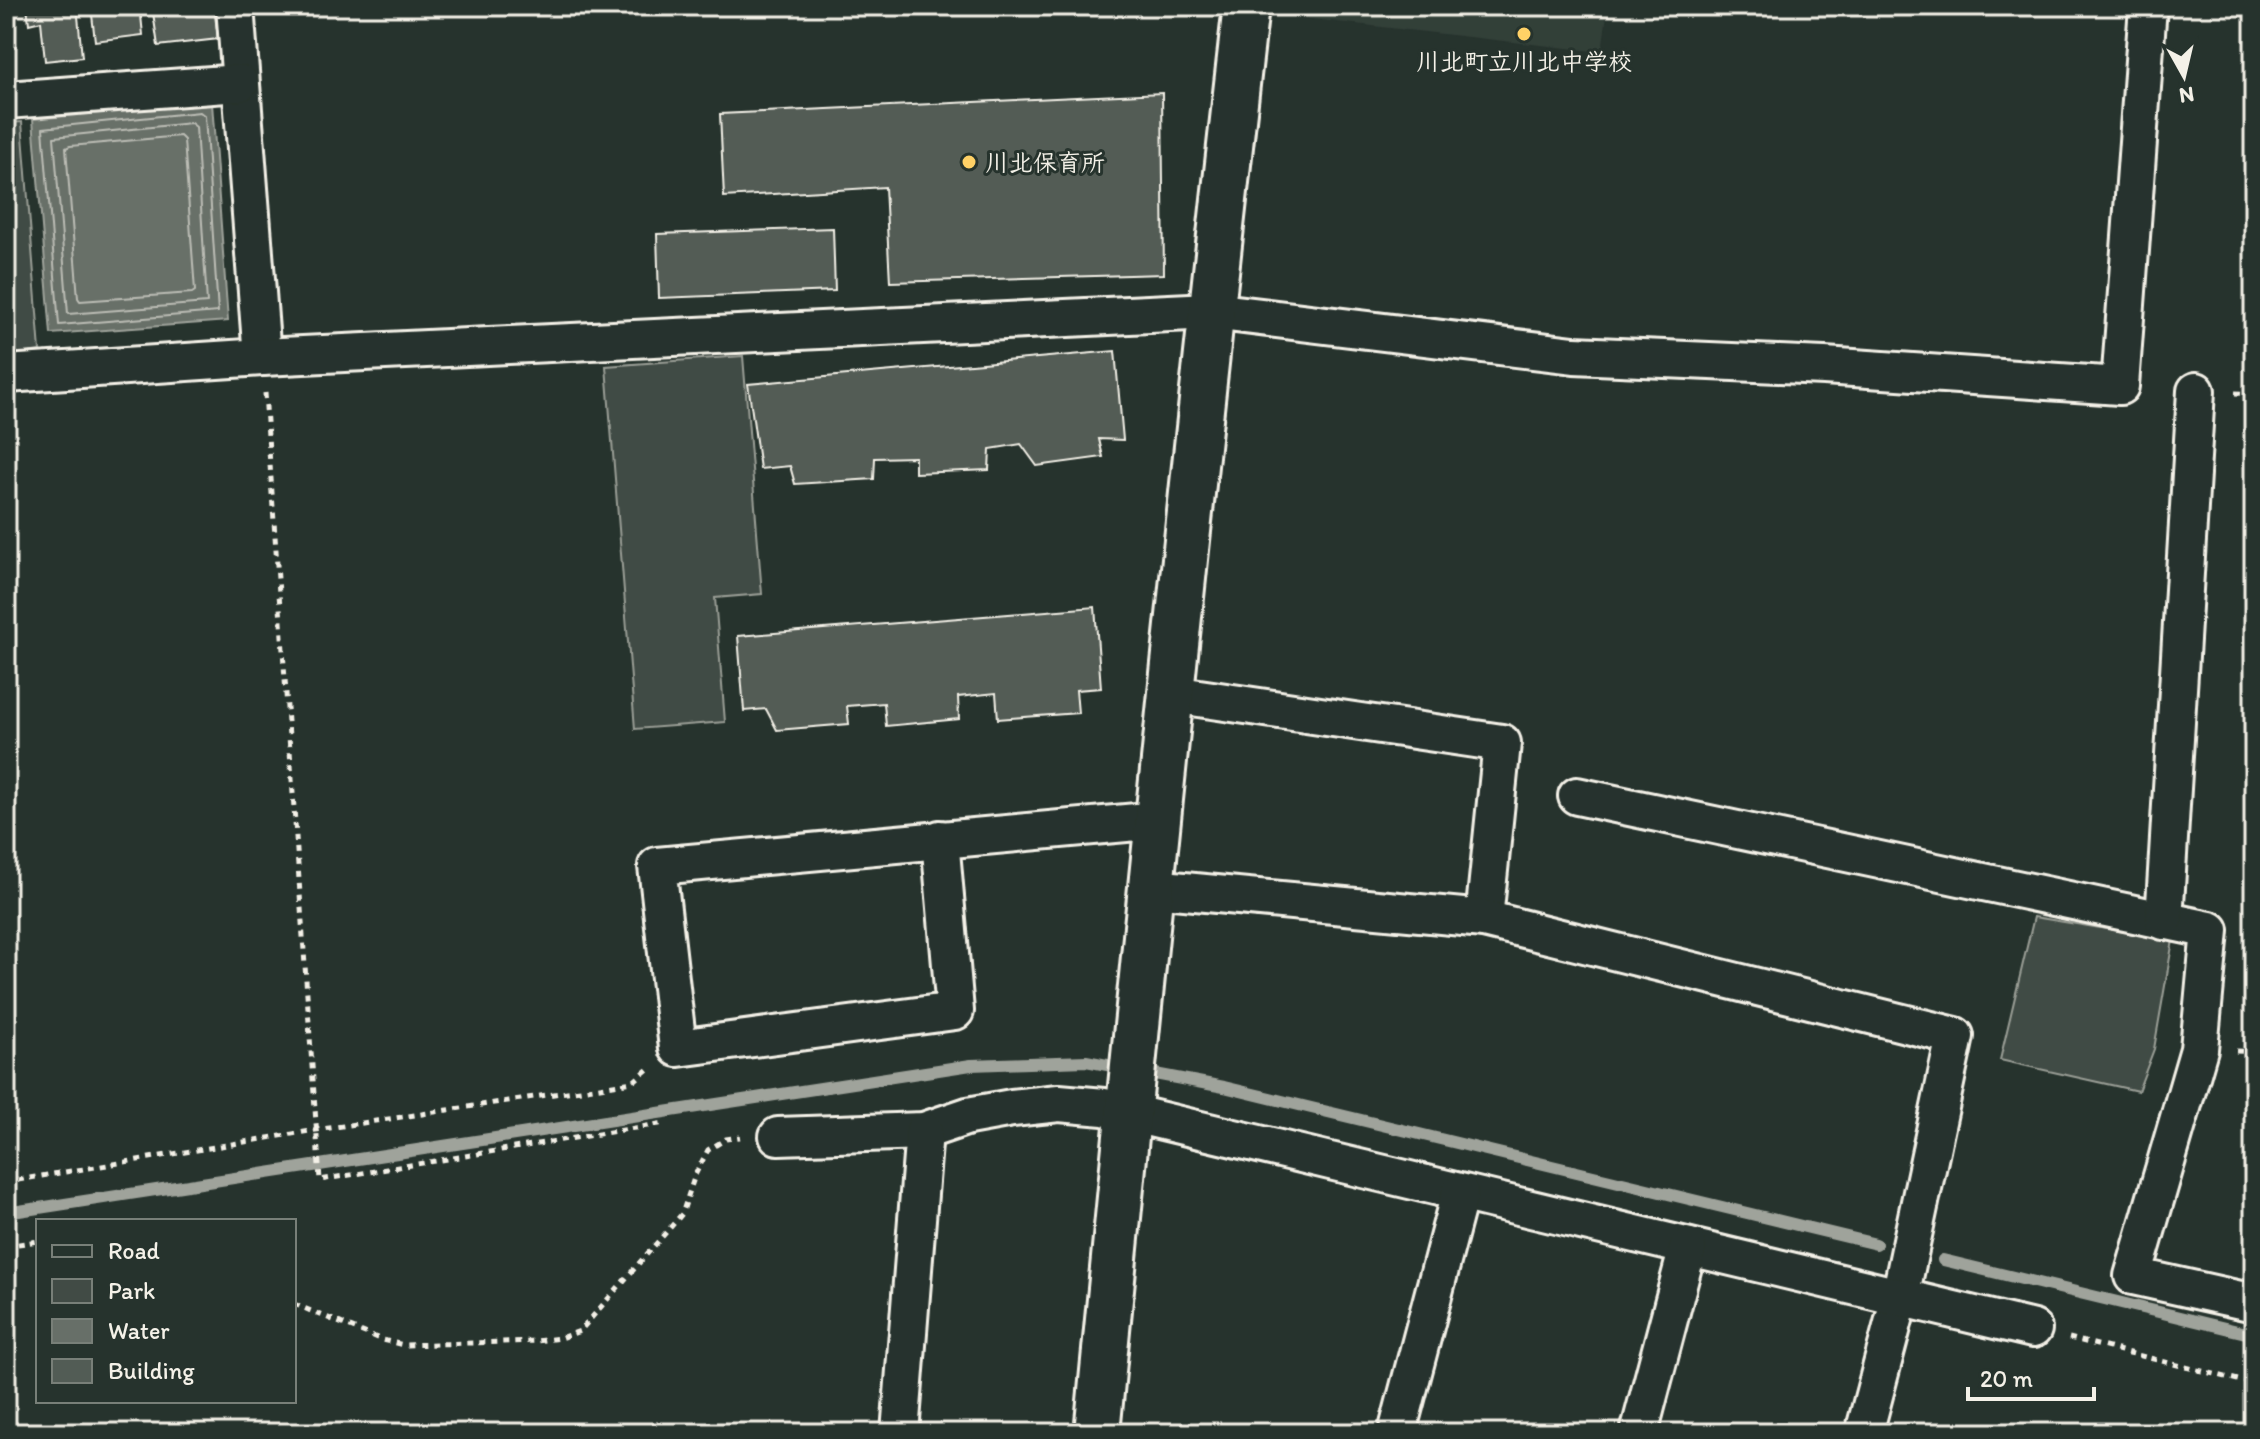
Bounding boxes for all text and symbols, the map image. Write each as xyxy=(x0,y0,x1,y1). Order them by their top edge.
marker: 川北町立川北中学校 xyxy=(1515,25,1533,43)
north arrow xyxy=(2144,36,2224,116)
place label: 川北町立川北中学校 xyxy=(1416,47,1632,76)
text: N xyxy=(2177,81,2196,110)
place label: 川北保育所 xyxy=(985,148,1105,177)
marker: 川北保育所 xyxy=(960,153,978,171)
legend xyxy=(36,1219,296,1403)
text: Road xyxy=(108,1236,160,1265)
text: Park xyxy=(108,1276,155,1305)
text: Water xyxy=(108,1316,170,1345)
scale bar xyxy=(1968,1351,2094,1401)
text: Building xyxy=(108,1356,195,1385)
text: 20 m xyxy=(1980,1364,2033,1393)

